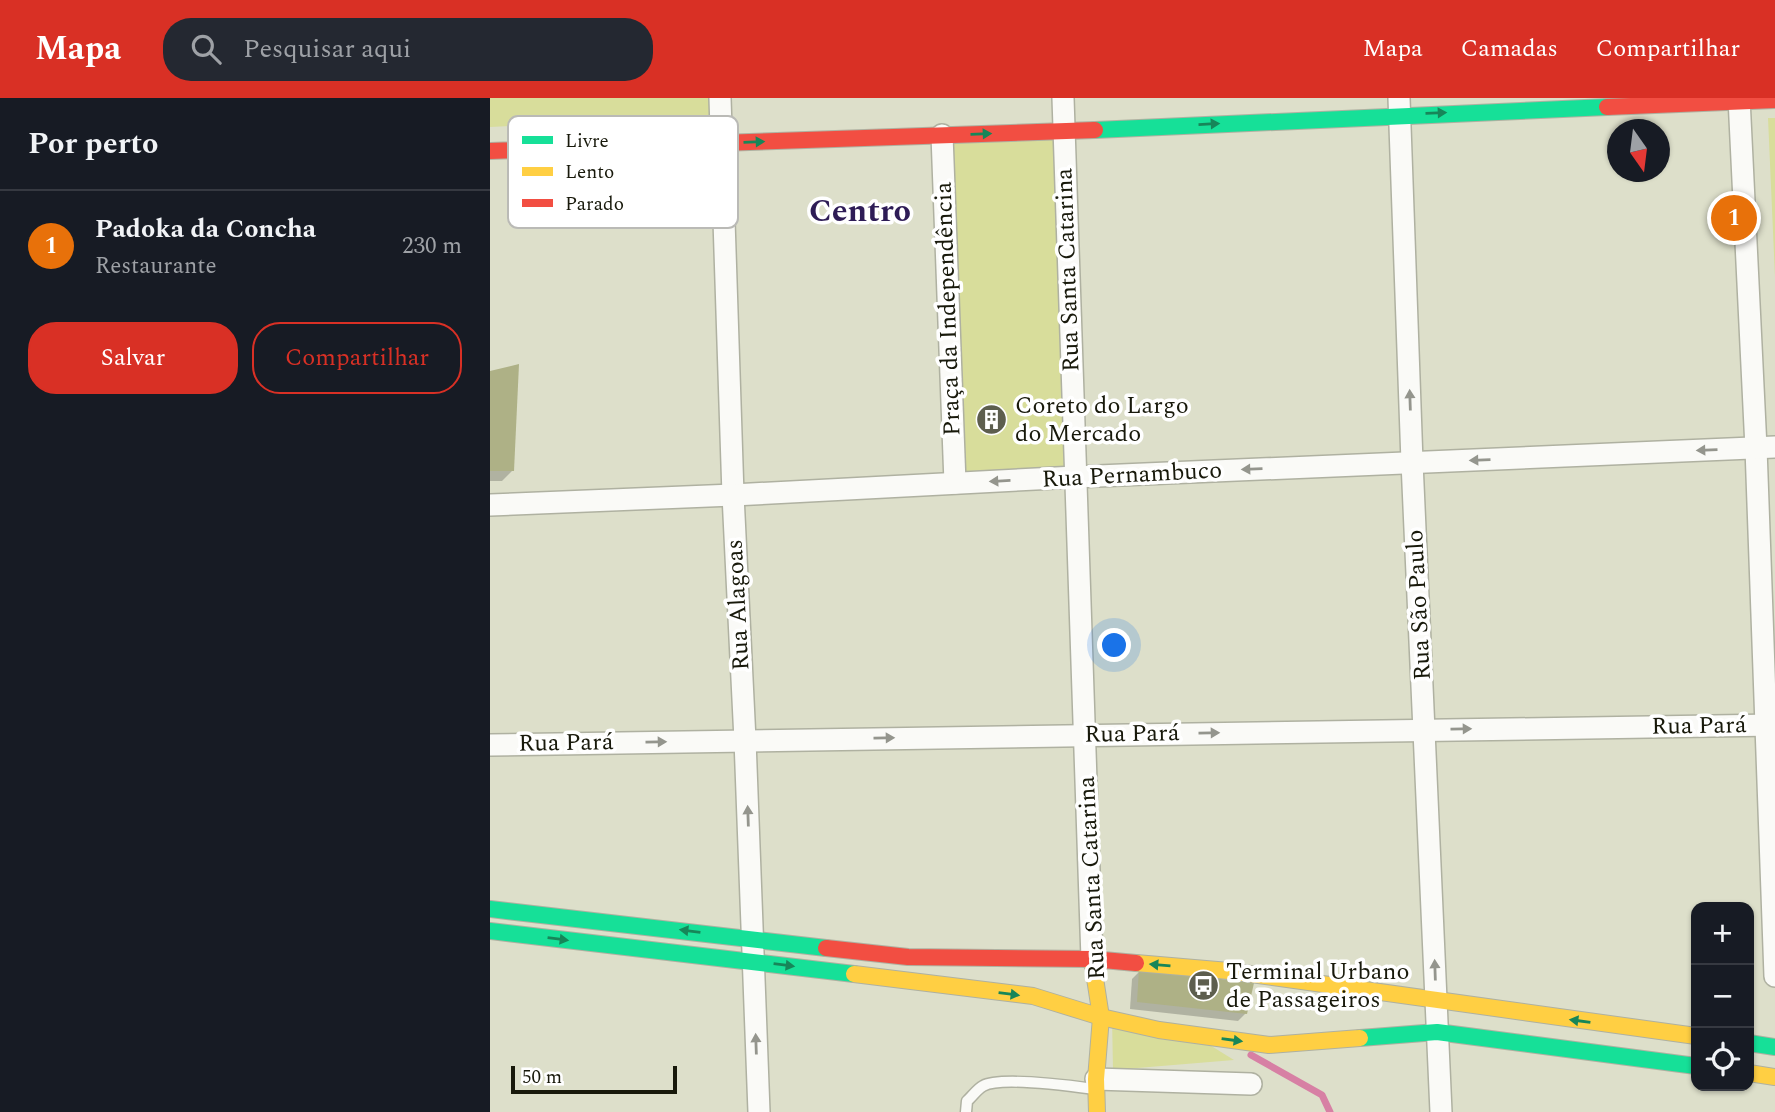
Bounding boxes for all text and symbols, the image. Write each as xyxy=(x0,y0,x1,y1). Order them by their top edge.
search box xyxy=(163,18,653,81)
text: Mapa xyxy=(35,24,121,74)
text: Pesquisar aqui xyxy=(243,29,411,69)
icon: search xyxy=(187,30,225,68)
text: Mapa xyxy=(1363,31,1423,67)
text: Camadas xyxy=(1461,31,1558,67)
text: Compartilhar xyxy=(1596,31,1740,67)
one-way arrow xyxy=(1425,108,1447,119)
legend xyxy=(508,116,738,228)
one-way arrow xyxy=(1198,118,1220,129)
north arrow xyxy=(1607,119,1670,182)
text: Por perto xyxy=(28,121,158,167)
text: Livre xyxy=(565,127,609,156)
one-way arrow xyxy=(971,128,993,139)
one-way arrow xyxy=(743,136,765,147)
text: Lento xyxy=(565,158,614,187)
street label: Rua Santa Catarina xyxy=(1046,167,1090,373)
street label: Praça da Independência xyxy=(926,181,970,437)
district label: Centro xyxy=(809,187,911,236)
text: Parado xyxy=(565,190,624,219)
pin: 1 xyxy=(1711,192,1757,244)
text: Padoka da Concha xyxy=(95,209,316,249)
text: 1 xyxy=(45,229,57,264)
text: 230 m xyxy=(402,229,462,264)
text: Restaurante xyxy=(95,249,217,284)
button: Salvar xyxy=(28,322,238,394)
button: Compartilhar xyxy=(252,322,462,394)
place label: Coreto do Largo do Mercado xyxy=(1015,388,1189,452)
one-way arrow xyxy=(1404,389,1416,411)
building icon: Coreto do Largo do Mercado xyxy=(975,403,1009,437)
one-way arrow xyxy=(1696,445,1718,456)
street label: Rua Pernambuco xyxy=(1041,452,1223,498)
one-way arrow xyxy=(1468,454,1490,465)
one-way arrow xyxy=(1241,464,1263,475)
one-way arrow xyxy=(989,475,1011,486)
street label: Rua São Paulo xyxy=(1397,529,1441,681)
street label: Rua Alagoas xyxy=(717,538,759,672)
your location xyxy=(1097,628,1131,662)
street label: Rua Pará xyxy=(1651,707,1747,745)
street label: Rua Pará xyxy=(1084,715,1180,753)
one-way arrow xyxy=(1450,723,1472,735)
street label: Rua Pará xyxy=(518,724,614,762)
one-way arrow xyxy=(1198,727,1220,739)
one-way arrow xyxy=(873,732,895,744)
one-way arrow xyxy=(645,736,667,748)
street label: Rua Santa Catarina xyxy=(1069,775,1115,981)
one-way arrow xyxy=(742,805,753,827)
map controls xyxy=(1691,902,1754,1091)
button: + xyxy=(1691,902,1754,965)
one-way arrow xyxy=(678,926,700,937)
one-way arrow xyxy=(547,933,569,944)
place label: Terminal Urbano de Passageiros xyxy=(1226,954,1409,1018)
one-way arrow xyxy=(1149,959,1171,970)
one-way arrow xyxy=(1429,959,1440,981)
one-way arrow xyxy=(773,960,795,971)
button: − xyxy=(1691,965,1754,1028)
bus stop icon: Terminal Urbano de Passageiros xyxy=(1186,969,1220,1003)
one-way arrow xyxy=(999,988,1021,999)
one-way arrow xyxy=(1569,1015,1591,1026)
button: locate xyxy=(1691,1028,1754,1091)
one-way arrow xyxy=(751,1033,762,1055)
one-way arrow xyxy=(1221,1034,1243,1045)
scale bar xyxy=(511,1063,677,1095)
text: 50 m xyxy=(522,1063,562,1092)

